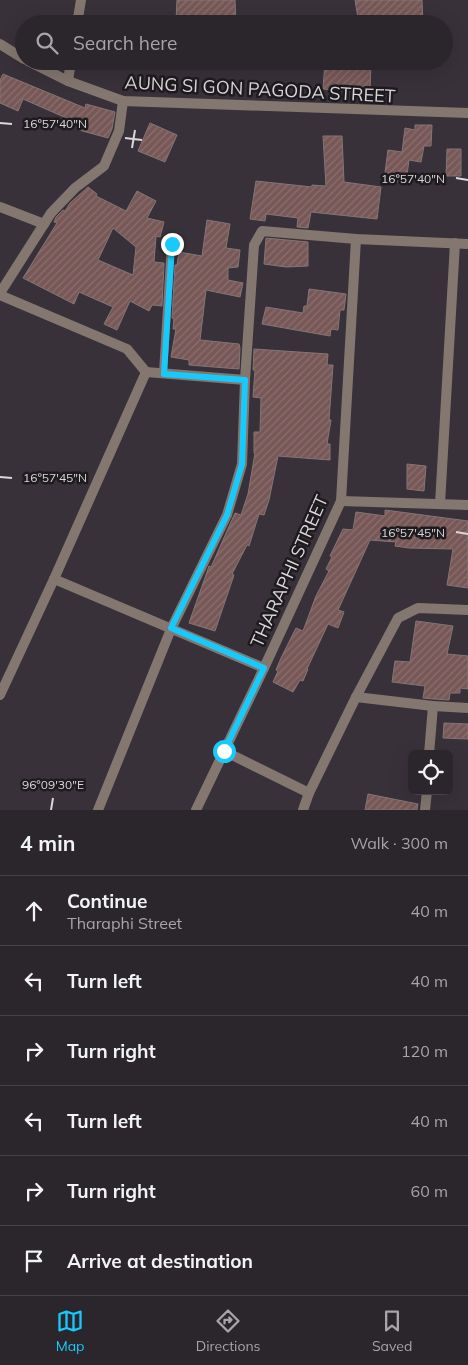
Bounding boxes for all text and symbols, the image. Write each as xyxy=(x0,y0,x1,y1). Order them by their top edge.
search box xyxy=(15,15,453,70)
icon: search xyxy=(33,29,61,57)
text: Search here xyxy=(73,31,177,55)
street label: AUNG SI GON PAGODA STREET xyxy=(124,70,396,108)
text: 16°57'40"N xyxy=(23,116,87,131)
text: 16°57'40"N xyxy=(381,171,445,186)
route end xyxy=(161,233,184,256)
text: 16°57'45"N xyxy=(23,470,87,485)
street label: THARAPHI STREET xyxy=(245,491,333,651)
text: 16°57'45"N xyxy=(381,525,445,540)
route start xyxy=(213,740,236,763)
map controls xyxy=(408,750,453,795)
button: locate xyxy=(408,750,453,795)
text: 96°09'30"E xyxy=(22,777,84,792)
text: 4 min xyxy=(20,830,75,856)
text: Walk · 300 m xyxy=(350,833,448,853)
text: Continue xyxy=(67,889,147,913)
icon: ahead xyxy=(20,897,48,925)
text: 40 m xyxy=(411,901,448,921)
text: Tharaphi Street xyxy=(67,913,182,933)
icon: left xyxy=(20,967,48,995)
text: Turn left xyxy=(67,969,142,993)
text: 40 m xyxy=(411,971,448,991)
icon: right xyxy=(20,1037,48,1065)
text: Turn right xyxy=(67,1039,156,1063)
text: 120 m xyxy=(401,1041,448,1061)
icon: left xyxy=(20,1107,48,1135)
text: Turn left xyxy=(67,1109,142,1133)
text: 40 m xyxy=(411,1111,448,1131)
icon: right xyxy=(20,1177,48,1205)
text: Turn right xyxy=(67,1179,156,1203)
text: 60 m xyxy=(411,1181,448,1201)
icon: arrive xyxy=(20,1247,48,1275)
text: Arrive at destination xyxy=(67,1249,253,1273)
tab: Map xyxy=(56,1307,84,1355)
tab: Directions xyxy=(196,1307,261,1355)
tab: Saved xyxy=(372,1307,412,1355)

